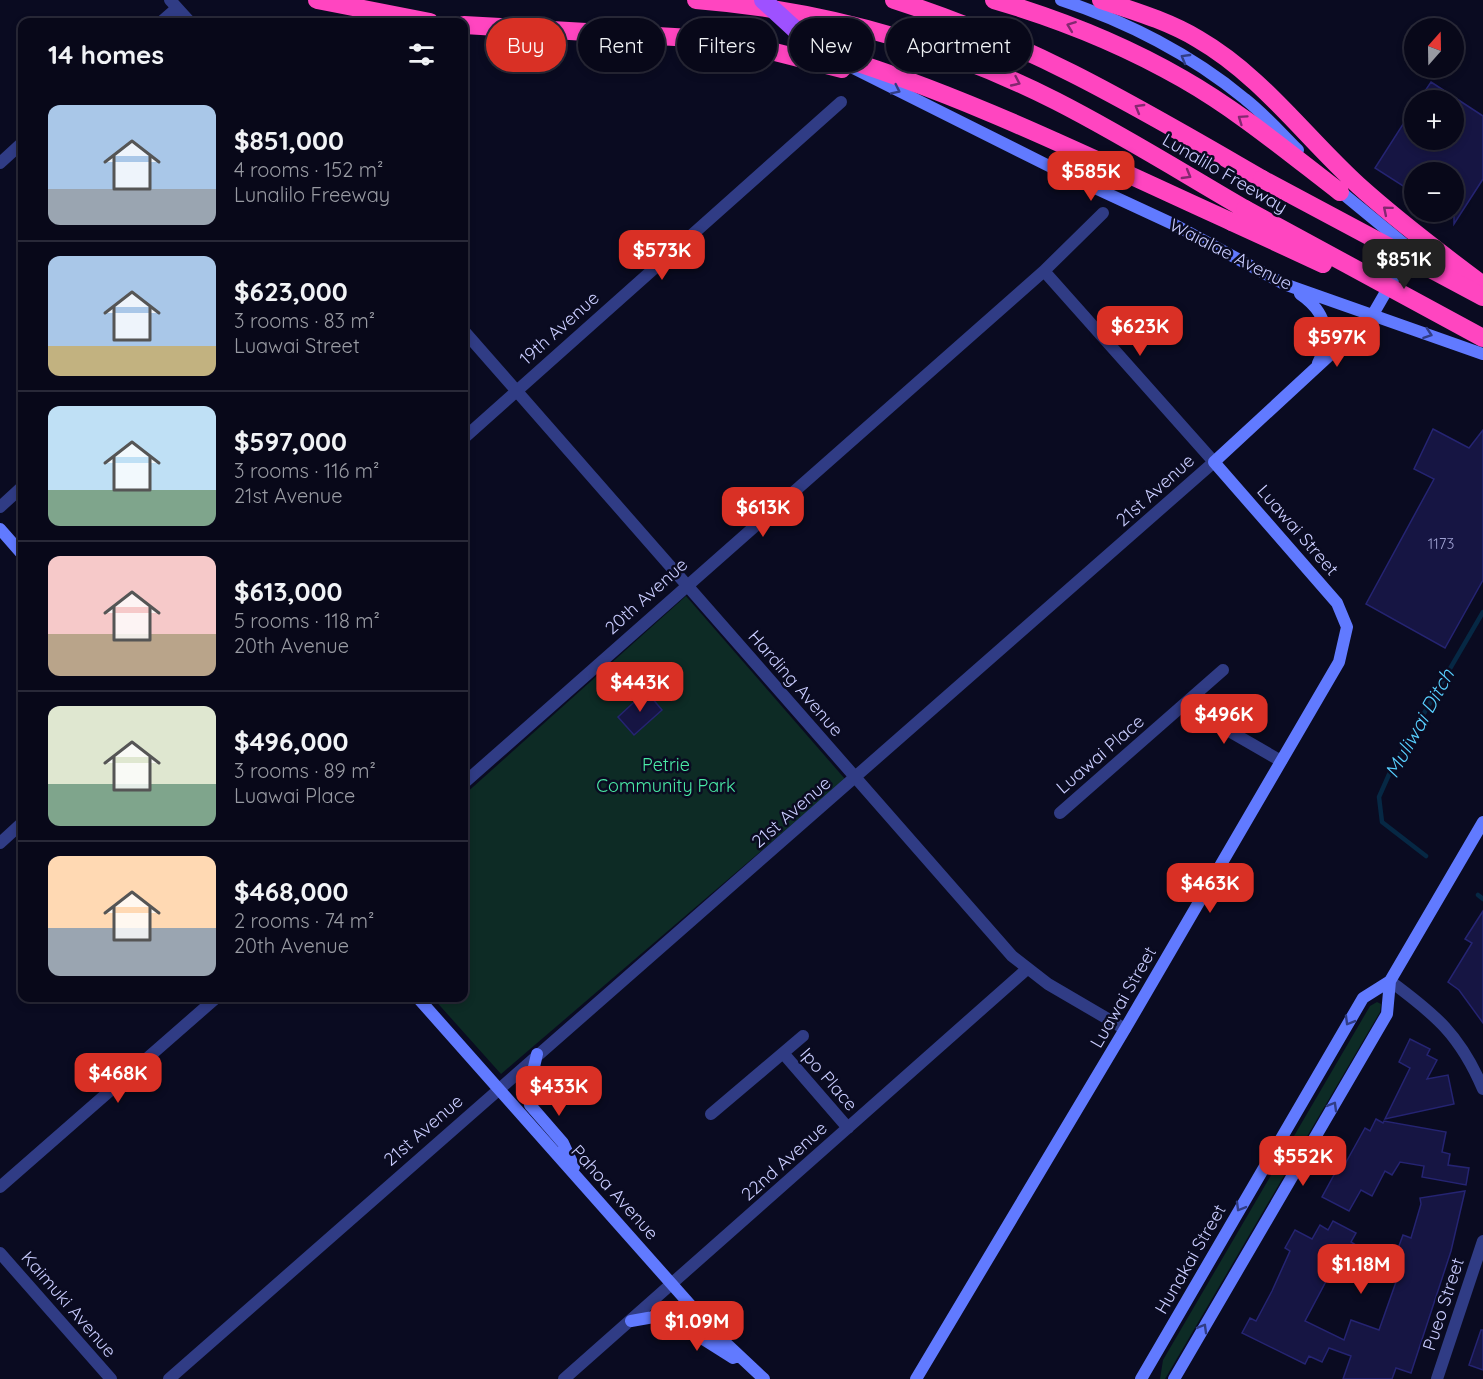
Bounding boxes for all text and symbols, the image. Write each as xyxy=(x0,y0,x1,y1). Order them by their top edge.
chip: Buy xyxy=(486,18,566,72)
chip: Rent xyxy=(578,18,665,72)
chip: Filters xyxy=(677,18,777,72)
chip: New xyxy=(789,18,874,72)
chip: Apartment xyxy=(886,18,1032,72)
north arrow xyxy=(1404,18,1464,78)
map controls xyxy=(1404,18,1464,222)
one-way arrow xyxy=(1067,21,1077,34)
text: 14 homes xyxy=(48,38,164,71)
icon: filters xyxy=(405,38,438,71)
one-way arrow xyxy=(1181,53,1191,65)
one-way arrow xyxy=(1009,75,1020,87)
one-way arrow xyxy=(889,83,900,94)
button: + xyxy=(1404,90,1464,150)
one-way arrow xyxy=(1135,103,1145,115)
one-way arrow xyxy=(1238,115,1249,126)
text: $851,000 xyxy=(234,124,344,157)
street label: Lunalilo Freeway xyxy=(1158,128,1292,218)
icon: home xyxy=(96,129,168,201)
pin: $585K xyxy=(1049,151,1133,202)
text: 4 rooms · 152 m² xyxy=(234,157,383,182)
text: $585K xyxy=(1061,158,1121,183)
button: − xyxy=(1404,162,1464,222)
one-way arrow xyxy=(1181,168,1191,180)
text: Lunalilo Freeway xyxy=(234,182,390,207)
one-way arrow xyxy=(1383,206,1394,217)
street label: Waialae Avenue xyxy=(1166,213,1296,295)
pin: $573K xyxy=(620,230,704,281)
text: $573K xyxy=(633,237,691,262)
pin: $851K xyxy=(1362,239,1446,290)
text: $851K xyxy=(1376,246,1432,271)
text: $623,000 xyxy=(234,275,348,308)
icon: home xyxy=(96,280,168,352)
street label: 19th Avenue xyxy=(514,286,604,370)
pin: $623K xyxy=(1098,306,1182,357)
text: 3 rooms · 83 m² xyxy=(234,308,375,333)
text: $623K xyxy=(1111,313,1169,338)
pin: $597K xyxy=(1295,317,1379,368)
text: $597K xyxy=(1308,324,1366,349)
one-way arrow xyxy=(1422,327,1432,340)
text: Luawai Street xyxy=(234,333,360,358)
text: $597,000 xyxy=(234,425,347,458)
icon: home xyxy=(96,430,168,502)
street label: 21st Avenue xyxy=(1111,449,1199,531)
text: 3 rooms · 116 m² xyxy=(234,458,379,483)
street label: Luawai Street xyxy=(1252,480,1344,580)
text: 21st Avenue xyxy=(234,483,343,508)
pin: $613K xyxy=(721,487,805,538)
text: $613K xyxy=(736,494,790,519)
house number: 1173 xyxy=(1428,534,1454,553)
street label: 20th Avenue xyxy=(600,553,692,639)
text: $613,000 xyxy=(234,575,343,608)
icon: home xyxy=(96,580,168,652)
text: 5 rooms · 118 m² xyxy=(234,608,380,633)
street label: Harding Avenue xyxy=(744,625,848,741)
text: 20th Avenue xyxy=(234,633,349,658)
pin: $443K xyxy=(598,662,682,713)
water label: Muliwai Ditch xyxy=(1379,664,1460,782)
text: $443K xyxy=(610,669,670,694)
pin: $496K xyxy=(1182,694,1266,745)
text: $496K xyxy=(1195,701,1253,726)
street label: Luawai Place xyxy=(1051,710,1149,798)
text: $496,000 xyxy=(234,725,348,758)
icon: home xyxy=(96,730,168,802)
park label: Petrie Community Park xyxy=(596,753,736,797)
text: 3 rooms · 89 m² xyxy=(234,758,376,783)
street label: 21st Avenue xyxy=(747,771,835,853)
text: Luawai Place xyxy=(234,783,355,808)
pin: $463K xyxy=(1168,863,1252,914)
text: $463K xyxy=(1181,870,1239,895)
text: $468,000 xyxy=(234,875,348,908)
icon: home xyxy=(96,880,168,952)
text: 2 rooms · 74 m² xyxy=(234,908,374,933)
text: 20th Avenue xyxy=(234,933,349,958)
street label: Luawai Street xyxy=(1085,942,1161,1052)
one-way arrow xyxy=(1345,1015,1357,1025)
street label: Ipo Place xyxy=(795,1043,863,1115)
pin: $468K xyxy=(76,1053,160,1104)
text: $468K xyxy=(89,1060,147,1085)
pin: $433K xyxy=(517,1066,601,1117)
text: $433K xyxy=(530,1073,588,1098)
street label: 21st Avenue xyxy=(379,1089,467,1171)
one-way arrow xyxy=(1326,1102,1338,1112)
street label: 22nd Avenue xyxy=(736,1116,832,1206)
pin: $552K xyxy=(1261,1136,1345,1187)
street label: Pahoa Avenue xyxy=(566,1140,664,1244)
text: $552K xyxy=(1273,1143,1333,1168)
street label: Hunakai Street xyxy=(1149,1200,1231,1318)
one-way arrow xyxy=(1236,1201,1248,1211)
pin: $1.18M xyxy=(1312,1244,1410,1295)
street label: Kaimuki Avenue xyxy=(17,1246,121,1362)
text: $1.18M xyxy=(1332,1251,1390,1276)
street label: Pueo Street xyxy=(1417,1255,1469,1353)
pin: $1.09M xyxy=(648,1301,746,1352)
text: $1.09M xyxy=(665,1308,729,1333)
one-way arrow xyxy=(1196,1324,1208,1335)

